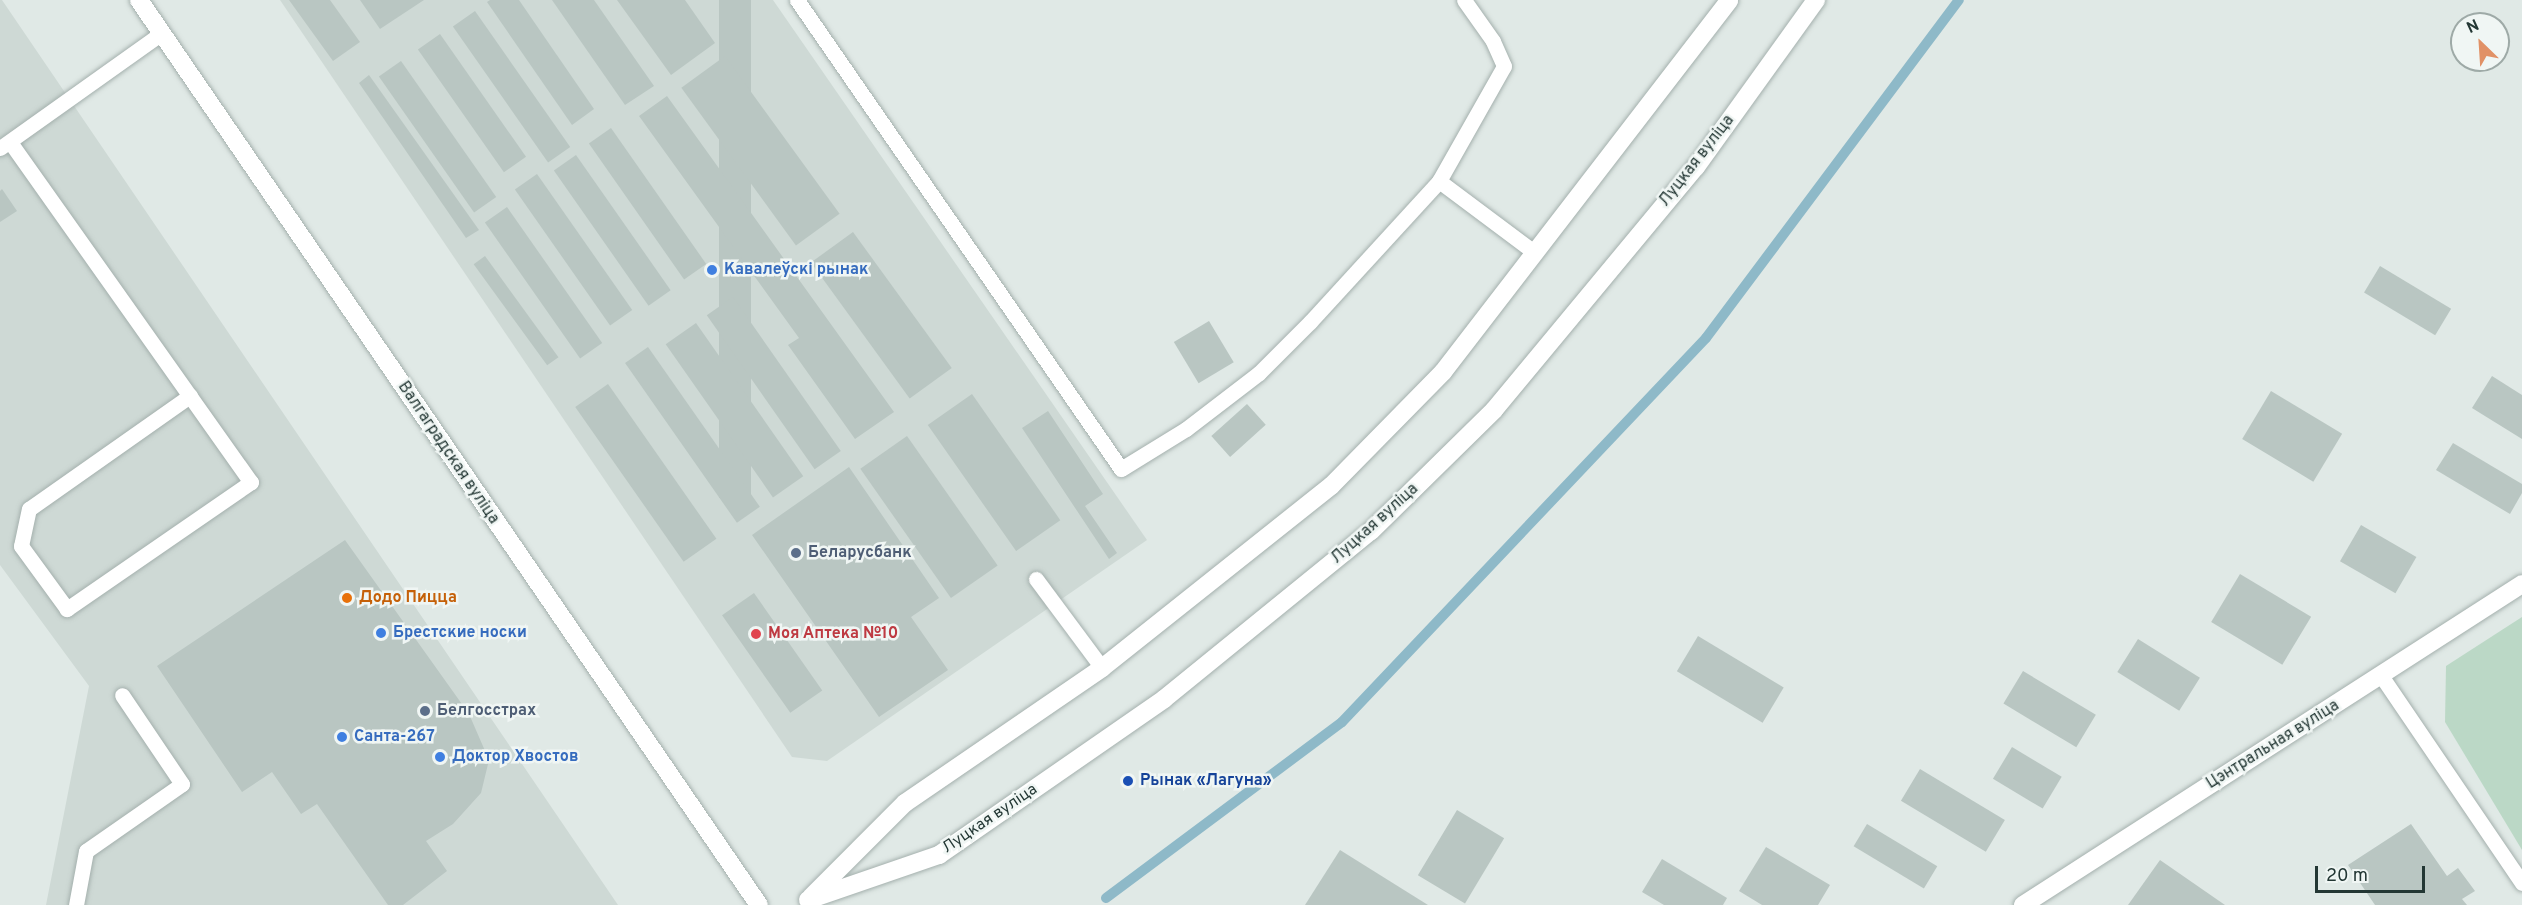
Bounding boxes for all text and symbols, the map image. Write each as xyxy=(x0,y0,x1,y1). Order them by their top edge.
north arrow xyxy=(2450,12,2510,72)
text: N xyxy=(2464,16,2483,39)
street label: Луцкая вуліца xyxy=(1655,111,1739,211)
place label: Кавалеўскі рынак xyxy=(724,260,868,280)
marker: Кавалеўскі рынак xyxy=(705,263,719,277)
street label: Валгаградская вуліца xyxy=(393,378,503,528)
street label: Луцкая вуліца xyxy=(1327,480,1423,568)
place label: Беларусбанк xyxy=(808,543,912,563)
marker: Беларусбанк xyxy=(789,546,803,560)
place label: Додо Пицца xyxy=(359,588,457,608)
marker: Додо Пицца xyxy=(340,591,354,605)
place label: Брестские носки xyxy=(393,623,527,643)
place label: Моя Аптека №10 xyxy=(768,624,899,644)
marker: Брестские носки xyxy=(374,626,388,640)
marker: Моя Аптека №10 xyxy=(749,627,763,641)
street label: Цэнтральная вуліца xyxy=(2203,696,2343,794)
place label: Белгосстрах xyxy=(437,701,536,721)
marker: Белгосстрах xyxy=(418,704,432,718)
place label: Санта-267 xyxy=(354,727,435,747)
marker: Санта-267 xyxy=(335,730,349,744)
place label: Доктор Хвостов xyxy=(452,747,578,767)
marker: Доктор Хвостов xyxy=(433,750,447,764)
place label: Рынак «Лагуна» xyxy=(1140,771,1272,791)
marker: Рынак «Лагуна» xyxy=(1121,774,1135,788)
street label: Луцкая вуліца xyxy=(939,780,1041,858)
scale bar xyxy=(2318,854,2428,892)
text: 20 m xyxy=(2326,865,2368,888)

